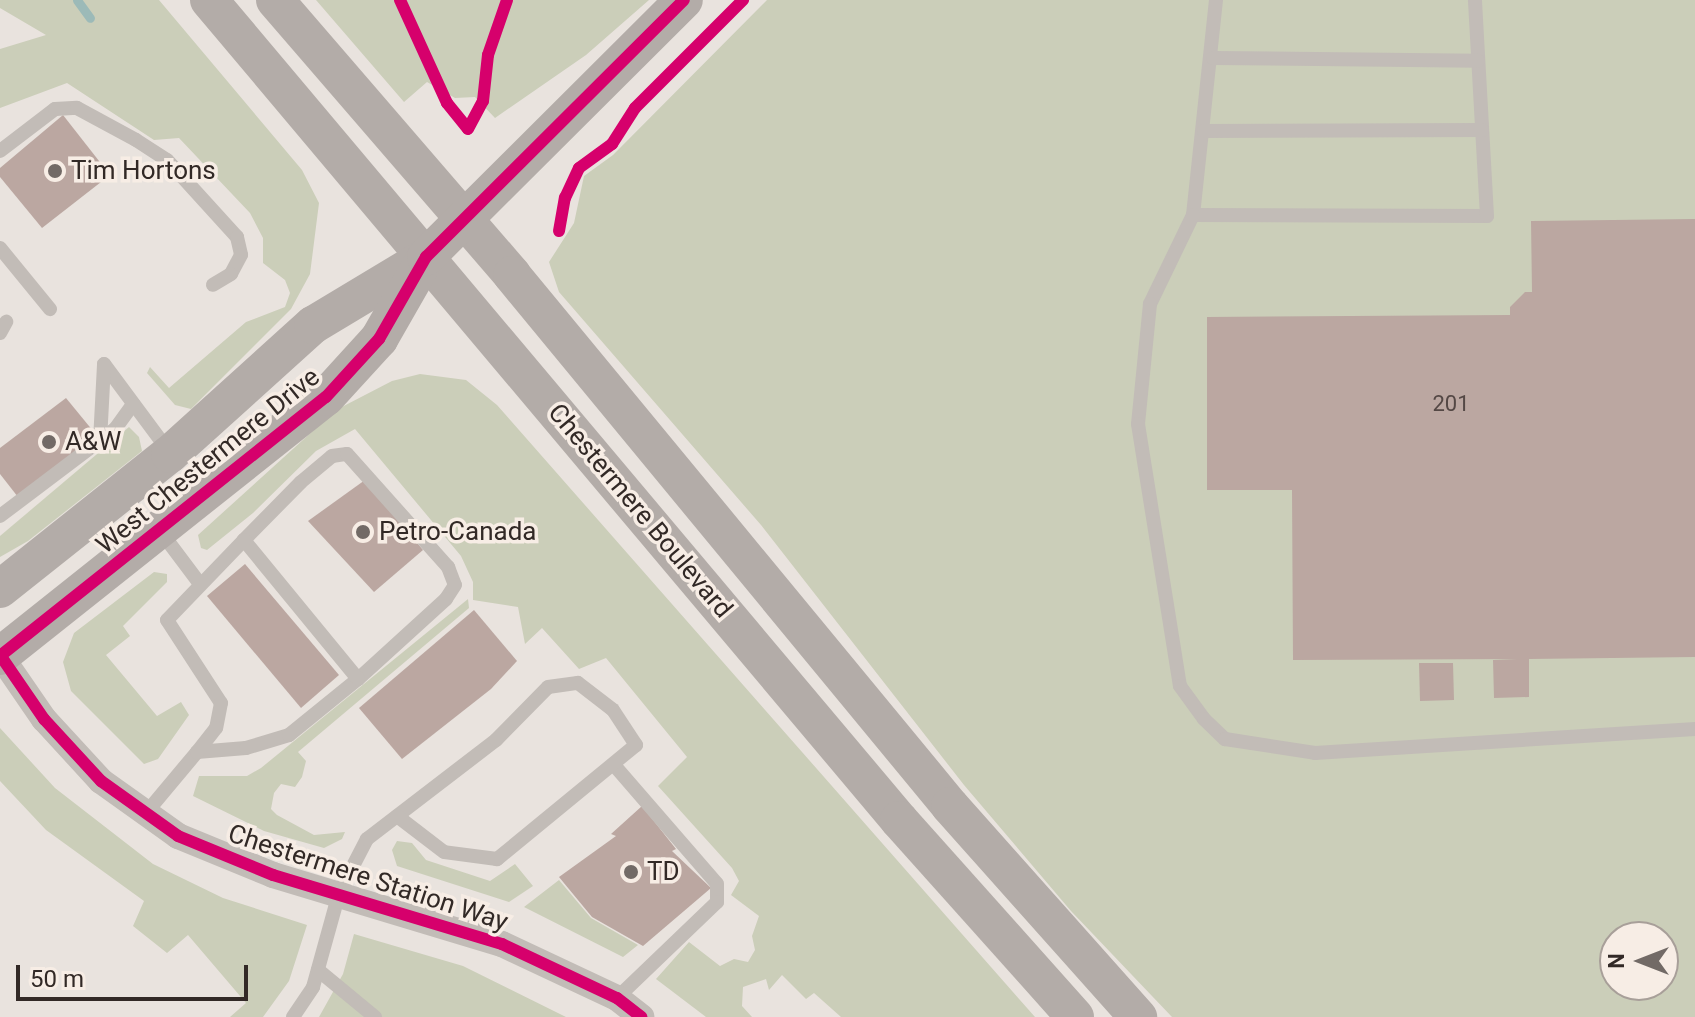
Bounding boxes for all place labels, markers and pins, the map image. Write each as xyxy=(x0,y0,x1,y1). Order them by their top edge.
place label: Tim Hortons xyxy=(71,155,216,187)
marker: Tim Hortons xyxy=(46,162,64,180)
place label: A&W xyxy=(65,426,121,458)
marker: A&W xyxy=(40,433,58,451)
place label: Petro-Canada xyxy=(379,516,536,548)
marker: Petro-Canada xyxy=(354,523,372,541)
place label: TD xyxy=(647,856,680,888)
marker: TD xyxy=(622,863,640,881)

